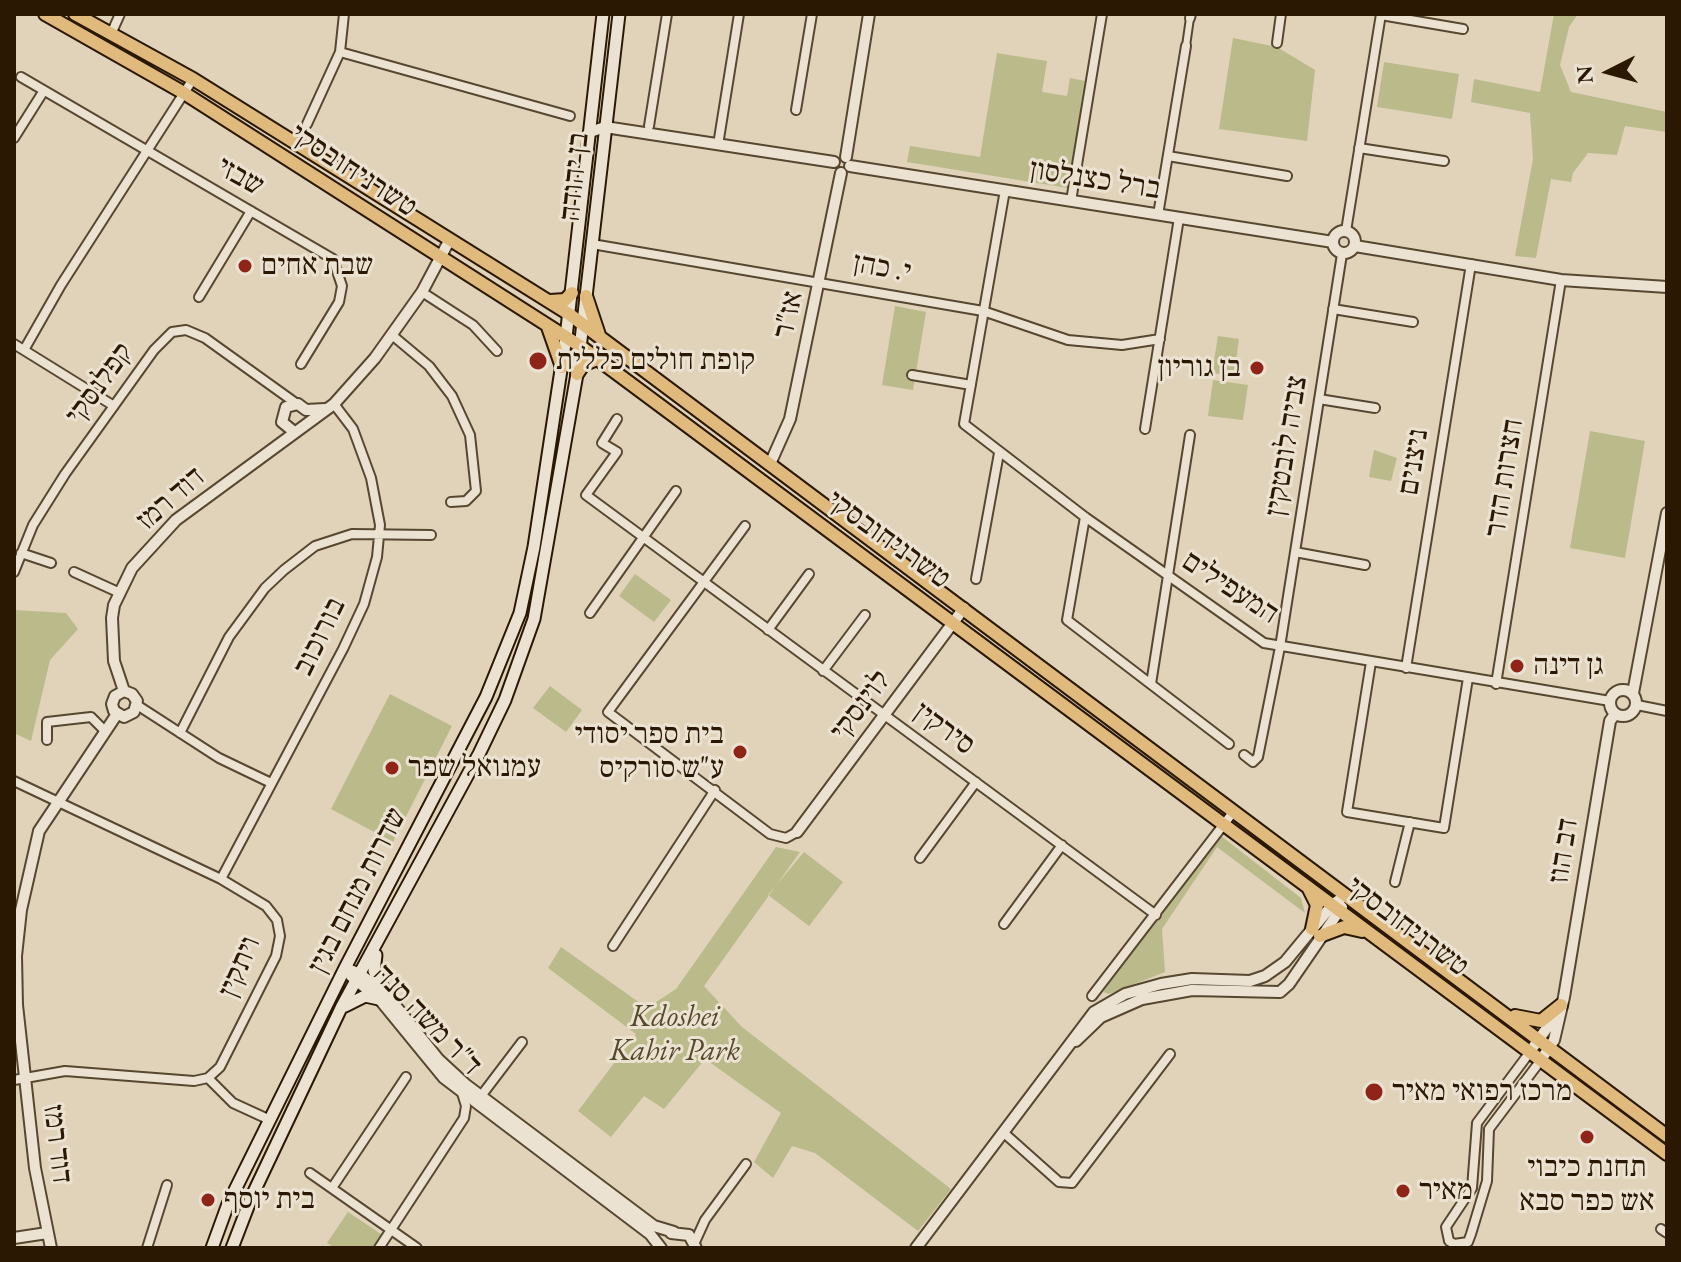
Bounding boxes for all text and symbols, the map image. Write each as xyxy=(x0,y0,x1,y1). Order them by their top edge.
north arrow xyxy=(1569,32,1649,112)
text: N xyxy=(1569,64,1600,85)
street label: טשרניחובסקי xyxy=(283,117,423,225)
street label: בן יהודה xyxy=(552,131,598,223)
street label: שבזי xyxy=(210,149,270,205)
street label: ברל כצנלסון xyxy=(1027,152,1163,208)
street label: י. כהן xyxy=(850,245,914,291)
place label: שבת אחים xyxy=(261,248,373,284)
marker: שבת אחים xyxy=(236,257,254,275)
street label: אז"ר xyxy=(766,288,812,342)
street label: קפלנסקי xyxy=(58,336,142,432)
place label: קופת חולים כללית xyxy=(556,343,755,379)
marker: קופת חולים כללית xyxy=(527,350,549,372)
place label: בן גוריון xyxy=(1158,350,1241,386)
marker: בן גוריון xyxy=(1248,359,1266,377)
street label: צביה לובטקין xyxy=(1258,373,1316,519)
street label: חצרות הדר xyxy=(1478,416,1532,540)
street label: ניצנים xyxy=(1391,426,1437,498)
street label: דוד רמז xyxy=(129,459,213,539)
street label: טשרניחובסקי xyxy=(819,483,957,597)
street label: המעפילים xyxy=(1175,544,1285,632)
street label: בורוכוב xyxy=(286,592,354,682)
place label: גן דינה xyxy=(1533,648,1604,684)
marker: גן דינה xyxy=(1508,657,1526,675)
street label: לוינסקי xyxy=(823,664,899,748)
street label: סירקין xyxy=(906,695,982,763)
place label: בית ספר יסודי ע"ש סורקיס xyxy=(575,717,724,788)
marker: בית ספר יסודי ע"ש סורקיס xyxy=(731,743,749,761)
place label: עמנואל שפר xyxy=(408,750,541,786)
marker: עמנואל שפר xyxy=(383,759,401,777)
street label: שדרות מנחם בגין xyxy=(301,802,415,980)
street label: דב הוז xyxy=(1541,816,1587,886)
street label: טשרניחובסקי xyxy=(1339,869,1475,985)
street label: ויתקין xyxy=(211,931,269,1003)
street label: ד"ר משה סנה xyxy=(365,957,489,1083)
park label: Kdoshei Kahir Park xyxy=(610,1000,740,1070)
place label: מרכז רפואי מאיר xyxy=(1392,1074,1572,1110)
marker: מרכז רפואי מאיר xyxy=(1363,1081,1385,1103)
street label: דוד רמז xyxy=(34,1102,80,1186)
marker: תחנת כיבוי אש כפר סבא xyxy=(1578,1128,1596,1146)
place label: תחנת כיבוי אש כפר סבא xyxy=(1519,1150,1655,1220)
place label: מאיר xyxy=(1419,1173,1473,1209)
place label: בית יוסף xyxy=(224,1182,315,1218)
marker: מאיר xyxy=(1394,1182,1412,1200)
marker: בית יוסף xyxy=(199,1191,217,1209)

